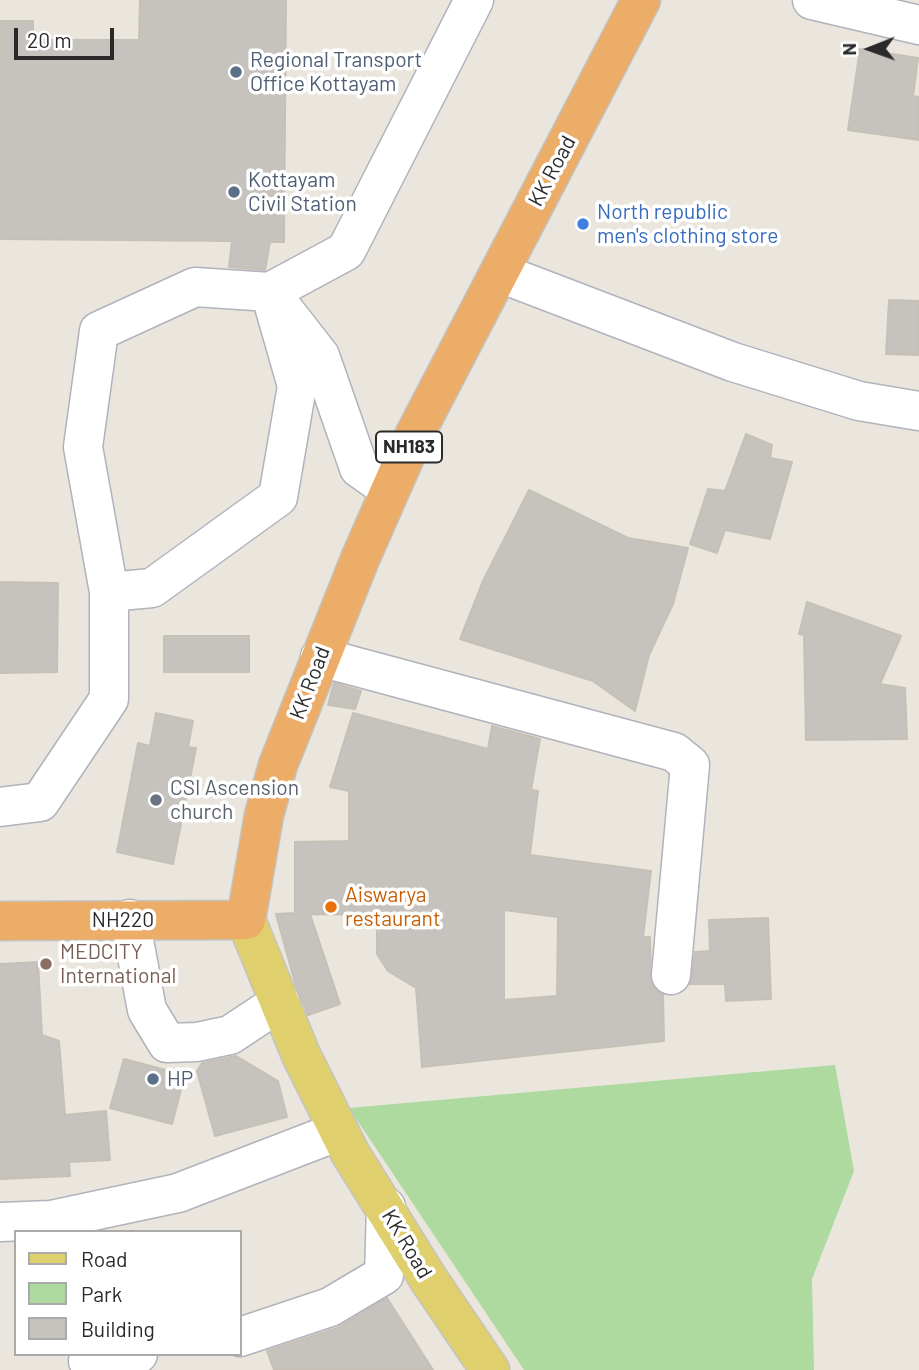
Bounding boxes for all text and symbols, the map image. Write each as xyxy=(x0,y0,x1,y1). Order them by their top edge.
scale bar xyxy=(18,14,117,58)
north arrow xyxy=(835,14,905,84)
text: 20 m xyxy=(27,27,72,52)
text: N xyxy=(837,43,860,56)
place label: Regional Transport Office Kottayam xyxy=(250,47,422,97)
marker: Regional Transport Office Kottayam xyxy=(228,64,244,80)
street label: KK Road xyxy=(523,131,581,211)
place label: Kottayam Civil Station xyxy=(248,167,357,217)
marker: Kottayam Civil Station xyxy=(226,184,242,200)
place label: North republic men's clothing store xyxy=(597,199,778,249)
marker: North republic men's clothing store xyxy=(575,216,591,232)
road number: NH183 xyxy=(376,432,442,462)
street label: KK Road xyxy=(285,643,335,723)
place label: CSI Ascension church xyxy=(170,775,299,825)
marker: CSI Ascension church xyxy=(148,792,164,808)
place label: Aiswarya restaurant xyxy=(345,882,441,932)
marker: Aiswarya restaurant xyxy=(323,899,339,915)
street label: NH220 xyxy=(92,907,154,933)
place label: MEDCITY International xyxy=(60,939,176,989)
marker: MEDCITY International xyxy=(38,956,54,972)
place label: HP xyxy=(167,1066,193,1092)
marker: HP xyxy=(145,1071,161,1087)
street label: KK Road xyxy=(377,1205,437,1283)
legend xyxy=(14,1230,242,1356)
text: Road xyxy=(81,1246,127,1271)
text: Park xyxy=(81,1281,122,1306)
text: Building xyxy=(81,1316,155,1341)

